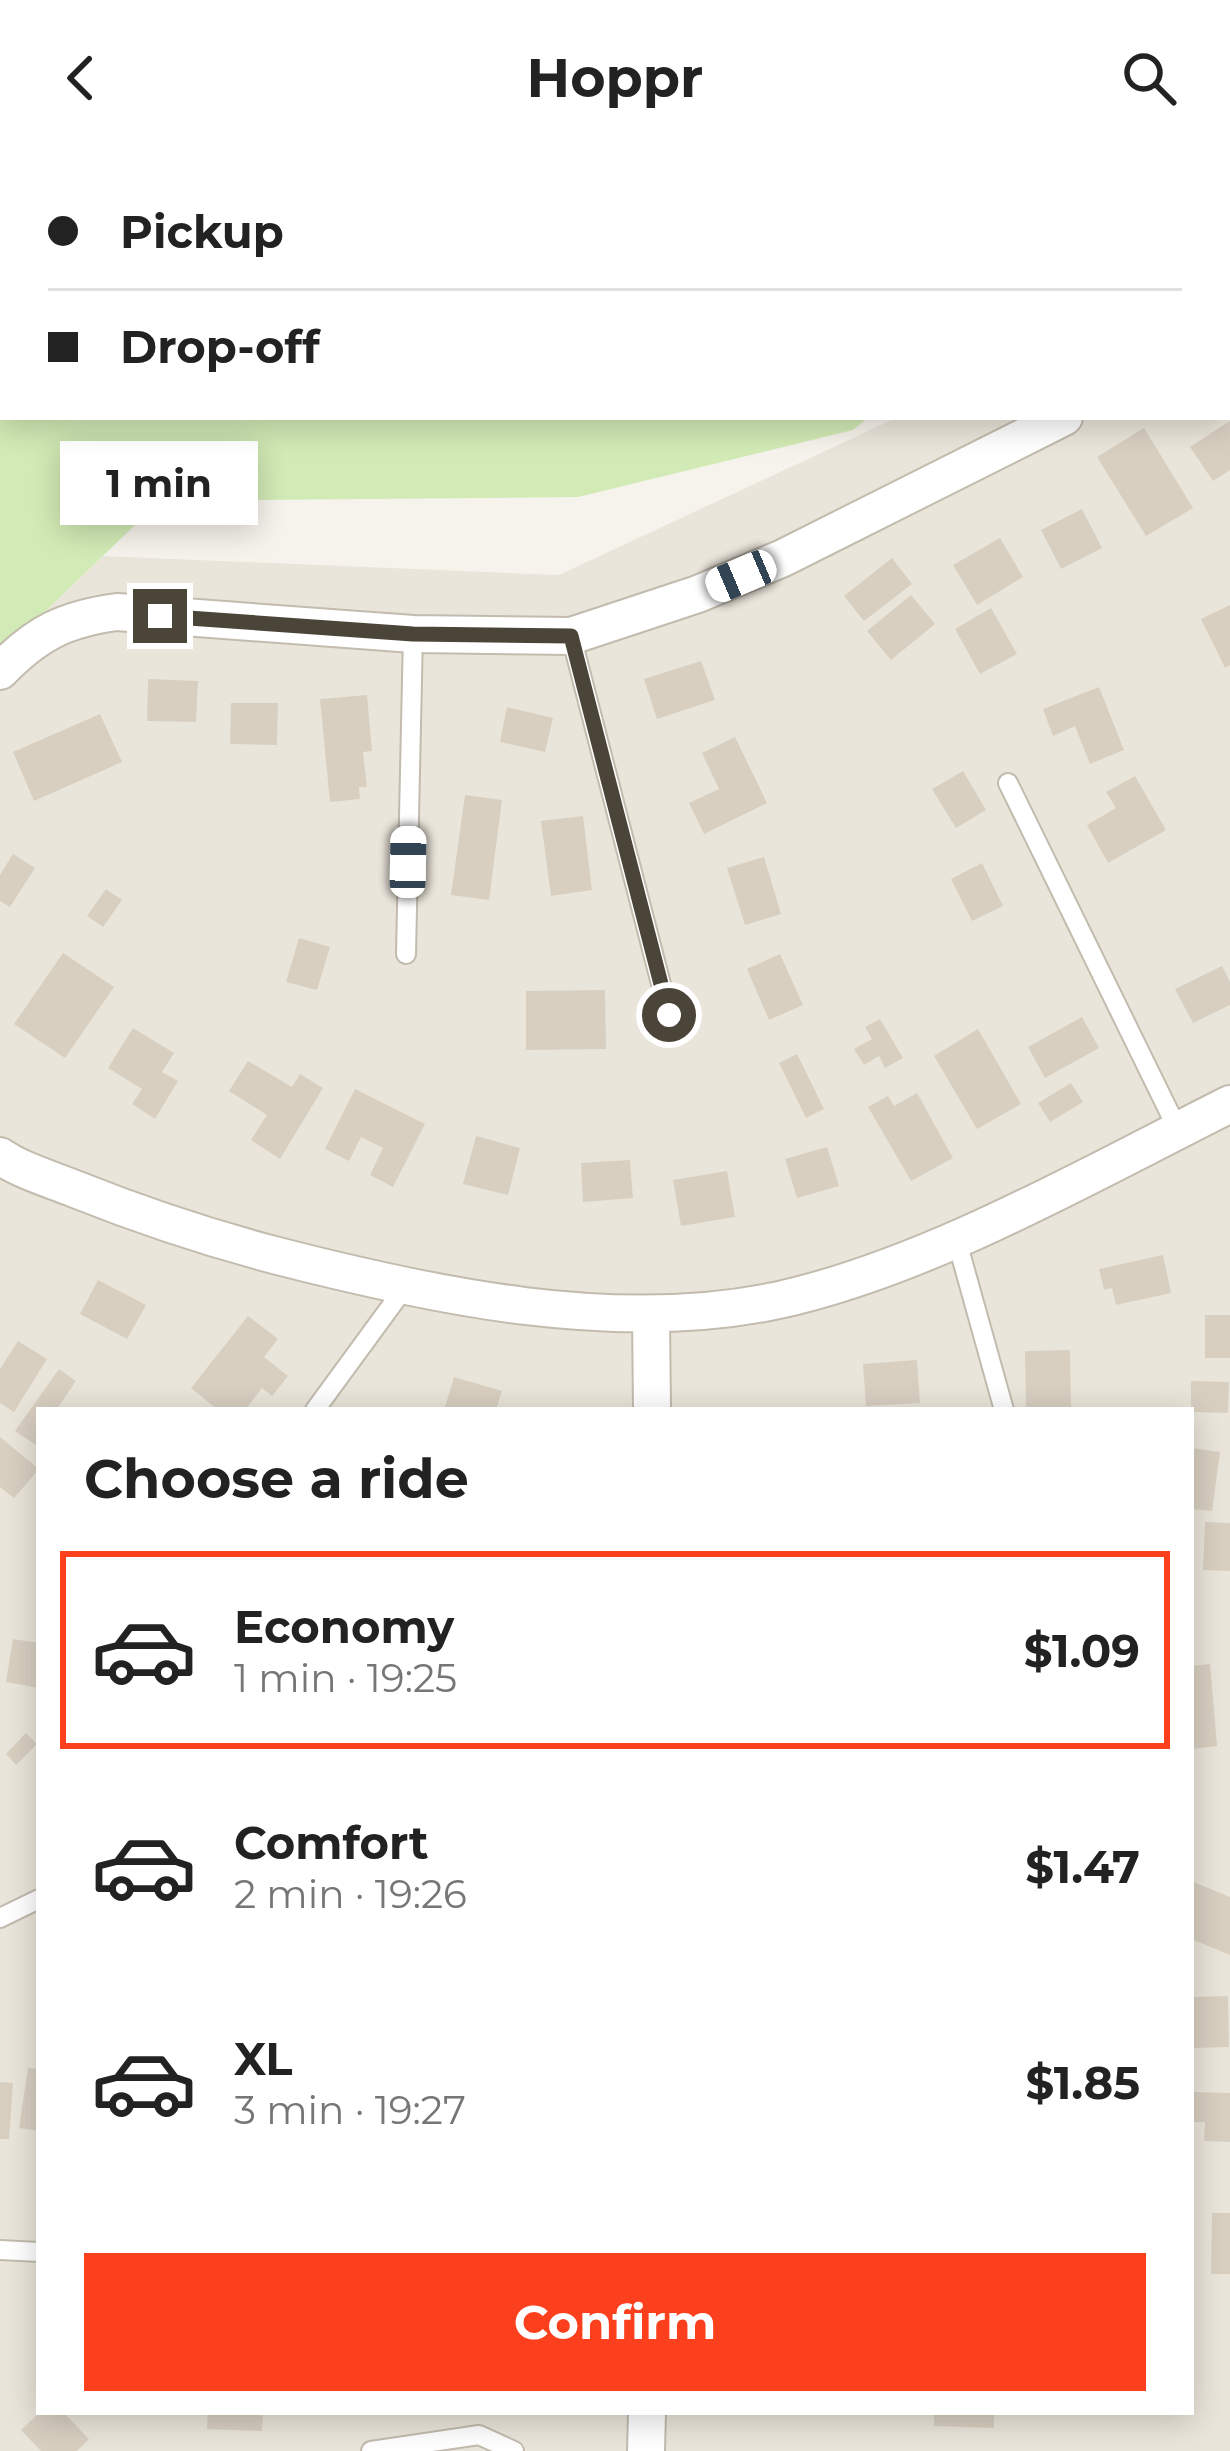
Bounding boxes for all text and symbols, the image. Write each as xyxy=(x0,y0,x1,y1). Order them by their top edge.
icon: back xyxy=(48,45,114,111)
text: Hoppr xyxy=(527,45,703,111)
icon: search xyxy=(1116,45,1182,111)
text: Pickup xyxy=(120,204,284,259)
text: Drop-off xyxy=(120,319,320,374)
callout: 1 min xyxy=(61,442,259,526)
text: 1 min xyxy=(106,459,212,507)
car xyxy=(701,545,781,607)
route end xyxy=(133,589,187,643)
car xyxy=(389,826,427,898)
route start xyxy=(642,988,696,1042)
text: Choose a ride xyxy=(84,1446,469,1512)
icon: car xyxy=(90,1596,198,1704)
text: Economy xyxy=(234,1599,454,1654)
text: $1.09 xyxy=(1024,1623,1140,1678)
text: 1 min · 19:25 xyxy=(234,1654,457,1702)
icon: car xyxy=(90,1812,198,1920)
text: Comfort xyxy=(234,1815,429,1870)
text: $1.47 xyxy=(1025,1839,1140,1894)
text: 2 min · 19:26 xyxy=(234,1870,467,1918)
icon: car xyxy=(90,2028,198,2136)
text: XL xyxy=(234,2031,292,2086)
text: $1.85 xyxy=(1025,2055,1140,2110)
text: 3 min · 19:27 xyxy=(234,2086,466,2134)
button: Confirm xyxy=(84,2253,1146,2391)

